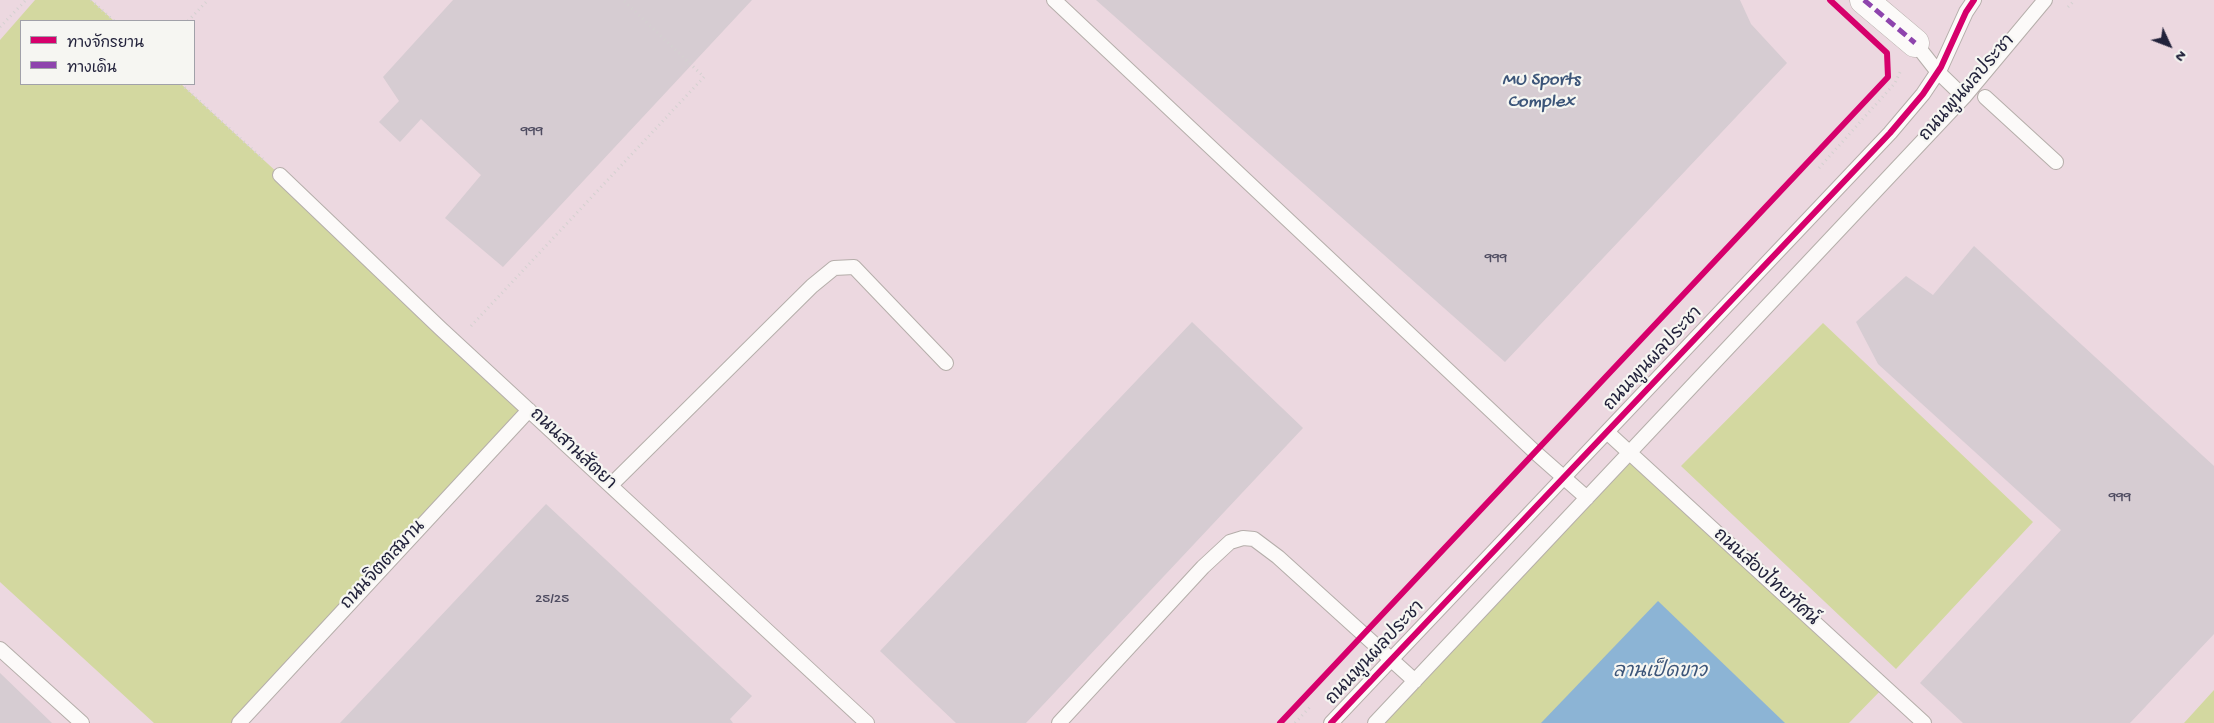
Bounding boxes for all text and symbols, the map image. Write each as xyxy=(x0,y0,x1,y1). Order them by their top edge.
legend xyxy=(20,20,195,85)
north arrow xyxy=(2144,20,2194,70)
street label: ถนนพูนผลประชา xyxy=(1916,31,2020,147)
text: ทางจักรยาน xyxy=(67,35,144,53)
text: N xyxy=(2171,46,2190,65)
text: ทางเดิน xyxy=(67,60,117,78)
water label: MU Sports Complex xyxy=(1502,70,1580,114)
house number: 999 xyxy=(521,123,543,141)
house number: 999 xyxy=(1485,250,1507,268)
street label: ถนนพูนผลประชา xyxy=(1600,303,1708,417)
street label: ถนนสานสัตยา xyxy=(524,405,620,495)
house number: 999 xyxy=(2109,489,2131,507)
street label: ถนนจิตตสมาน xyxy=(337,517,431,615)
street label: ถนนส่องไทยทัศน์ xyxy=(1708,525,1822,631)
house number: 25/25 xyxy=(535,591,569,609)
street label: ถนนพูนผลประชา xyxy=(1322,597,1430,711)
water label: ลานเป็ดขาว xyxy=(1613,662,1707,684)

